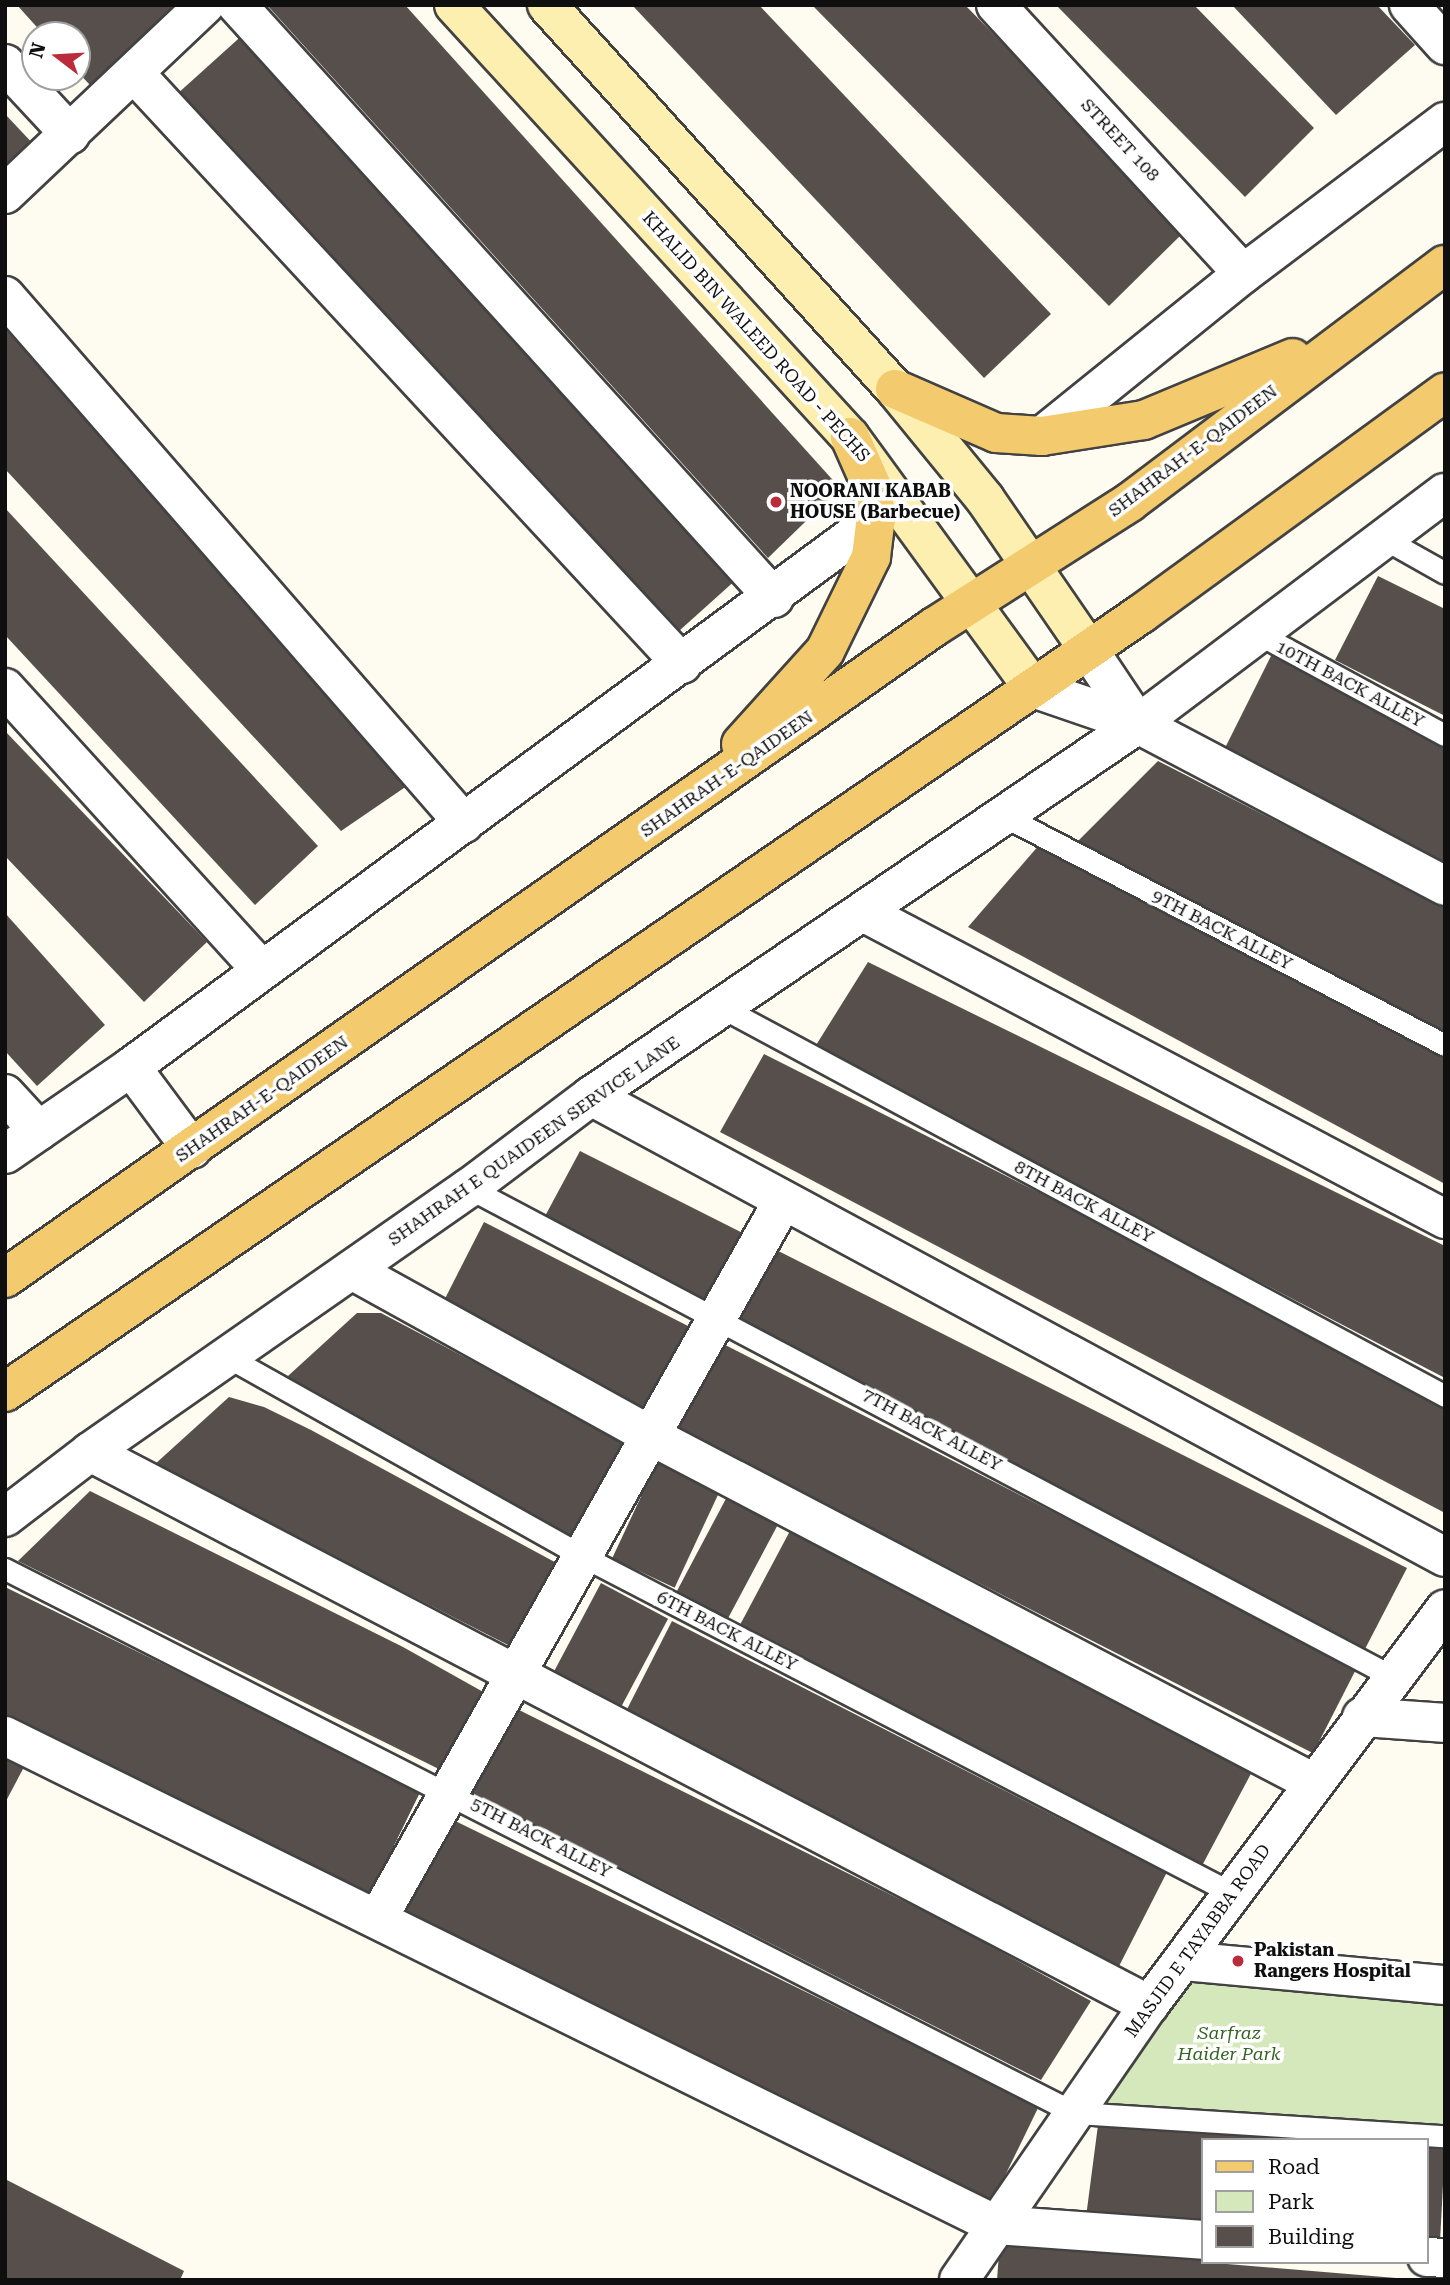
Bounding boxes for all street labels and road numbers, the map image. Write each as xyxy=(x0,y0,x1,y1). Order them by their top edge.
street label: STREET 108 xyxy=(1076,94,1164,186)
street label: KHALID BIN WALEED ROAD - PECHS xyxy=(638,207,874,467)
street label: SHAHRAH-E-QAIDEEN xyxy=(1104,380,1282,522)
street label: 10TH BACK ALLEY xyxy=(1272,636,1428,732)
street label: SHAHRAH-E-QAIDEEN xyxy=(636,706,818,842)
street label: 9TH BACK ALLEY xyxy=(1148,885,1296,975)
street label: SHAHRAH-E-QAIDEEN xyxy=(171,1031,353,1167)
street label: SHAHRAH E QUAIDEEN SERVICE LANE xyxy=(384,1031,684,1251)
street label: 8TH BACK ALLEY xyxy=(1011,1156,1157,1248)
street label: 7TH BACK ALLEY xyxy=(859,1384,1005,1476)
street label: 6TH BACK ALLEY xyxy=(653,1586,801,1676)
street label: 5TH BACK ALLEY xyxy=(467,1793,615,1883)
street label: MASJID E TAYABBA ROAD xyxy=(1121,1840,1275,2042)

